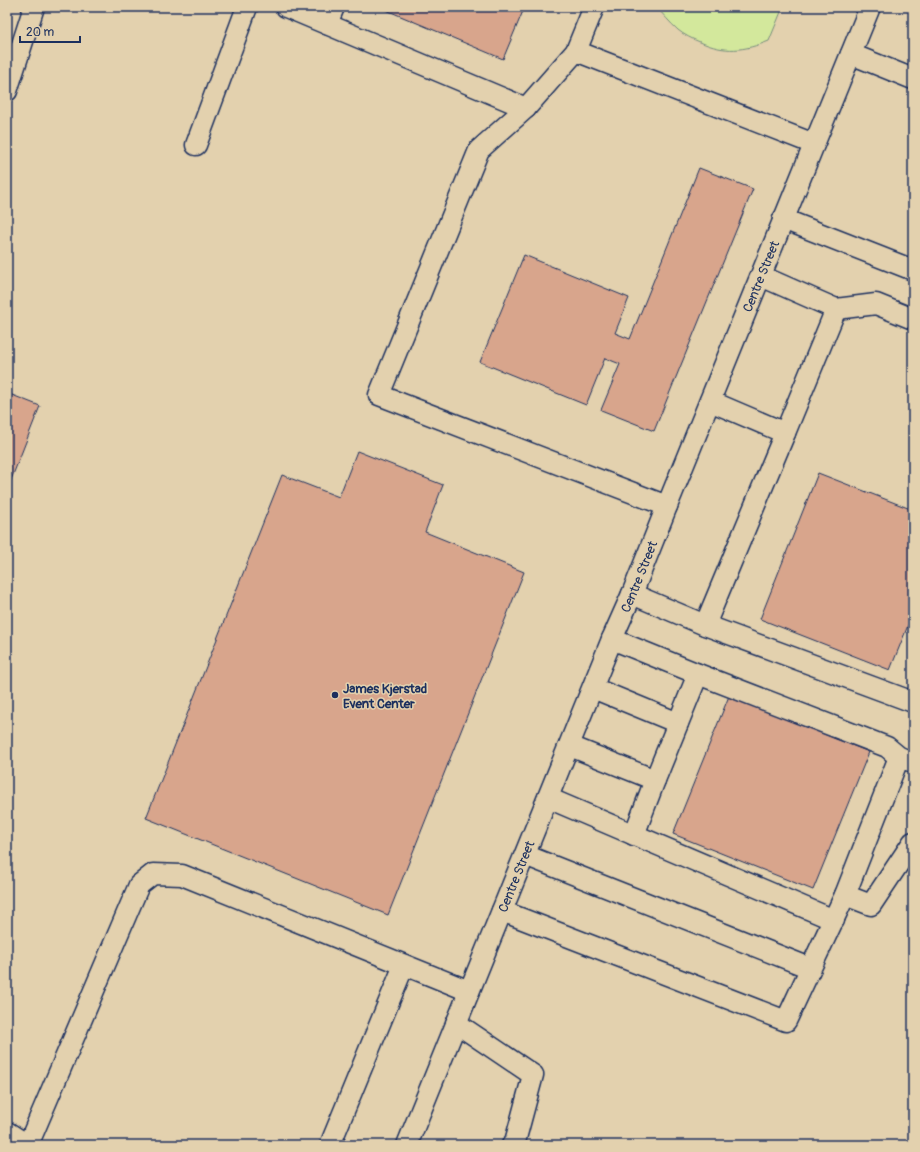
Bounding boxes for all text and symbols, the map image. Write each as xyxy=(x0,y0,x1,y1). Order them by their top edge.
scale bar xyxy=(20,18,80,44)
text: 20 m xyxy=(26,25,55,40)
street label: Centre Street xyxy=(740,238,783,315)
street label: Centre Street xyxy=(618,538,662,615)
place label: James Kjerstad Event Center xyxy=(343,681,427,712)
marker: James Kjerstad Event Center xyxy=(330,690,340,700)
street label: Centre Street xyxy=(495,838,539,915)

